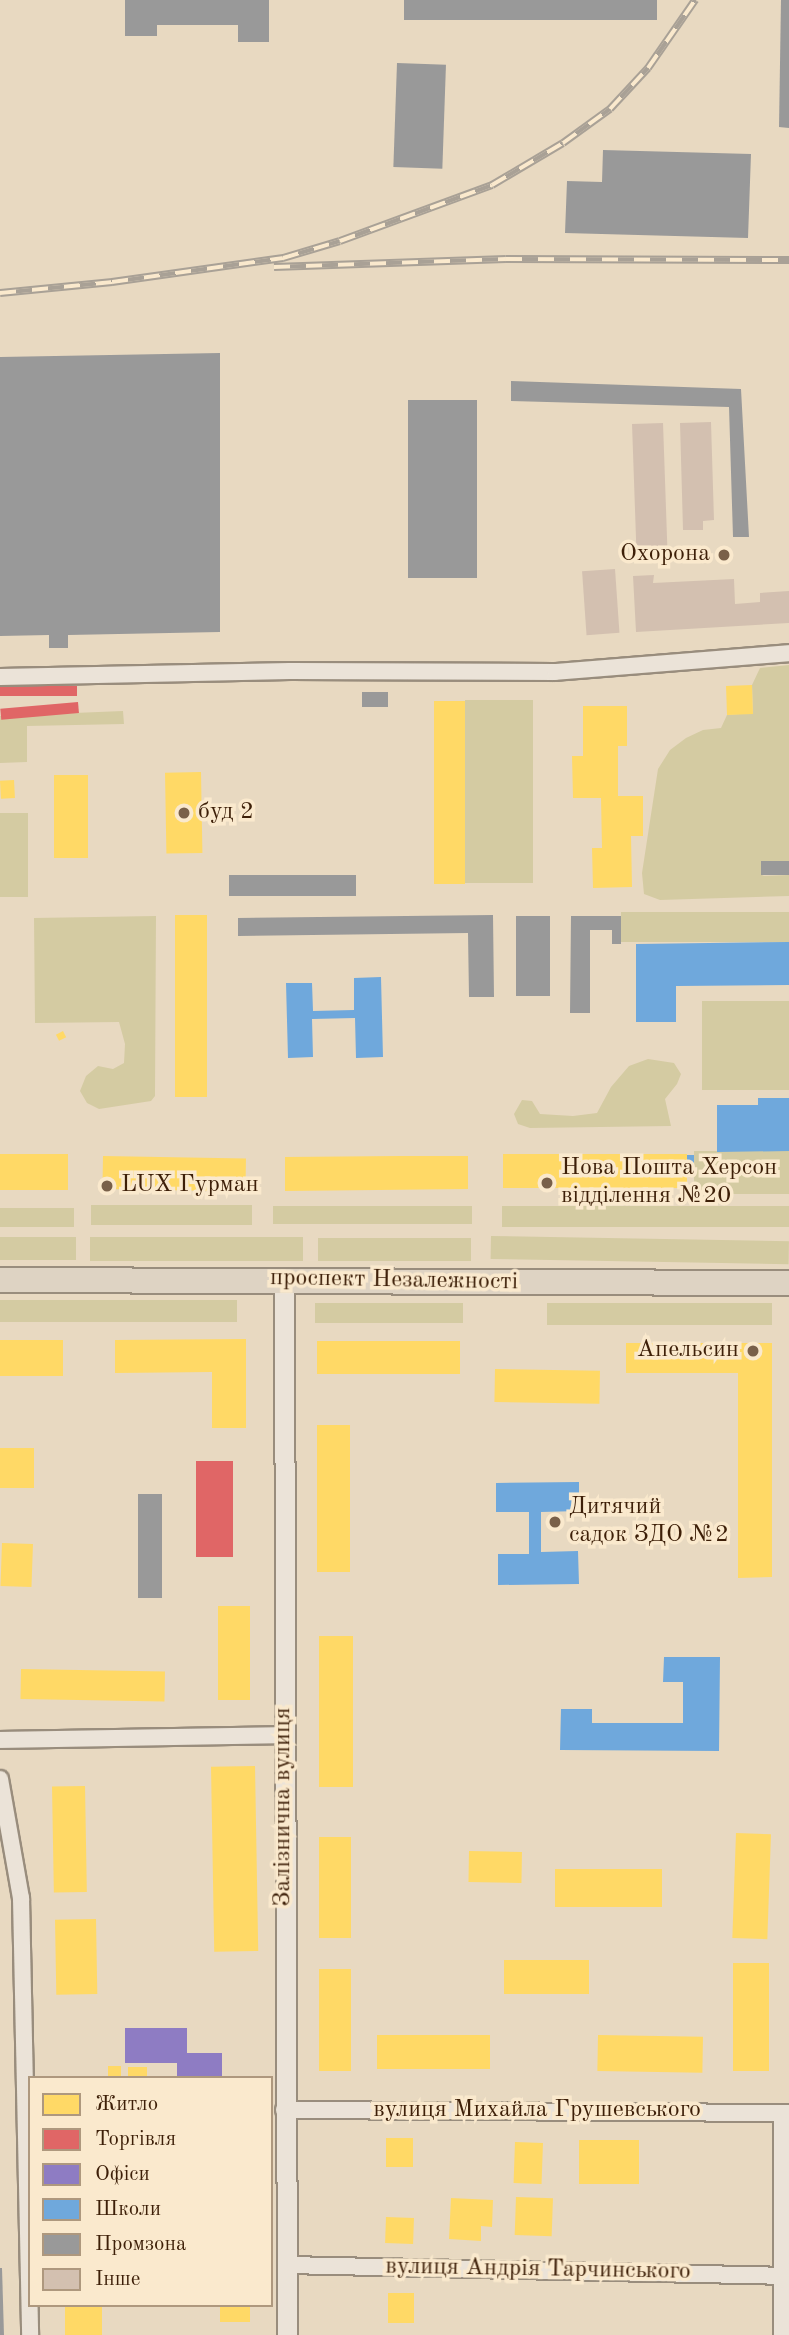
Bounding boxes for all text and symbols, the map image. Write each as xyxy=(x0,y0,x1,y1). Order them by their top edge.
place label: Охорона xyxy=(620,541,710,569)
marker: Охорона xyxy=(716,547,732,563)
place label: буд 2 xyxy=(198,799,254,827)
marker: буд 2 xyxy=(176,805,192,821)
place label: Нова Пошта Херсон відділення №20 xyxy=(561,1155,777,1211)
place label: LUX Гурман xyxy=(121,1172,259,1200)
marker: Нова Пошта Херсон відділення №20 xyxy=(539,1175,555,1191)
marker: LUX Гурман xyxy=(99,1178,115,1194)
street label: проспект Незалежності xyxy=(270,1264,518,1298)
place label: Апельсин xyxy=(637,1337,739,1365)
marker: Апельсин xyxy=(745,1343,761,1359)
place label: Дитячий садок ЗДО №2 xyxy=(569,1494,729,1550)
marker: Дитячий садок ЗДО №2 xyxy=(547,1514,563,1530)
street label: Залізнична вулиця xyxy=(270,1707,298,1907)
legend xyxy=(28,2076,273,2307)
text: Житло xyxy=(95,2094,158,2115)
street label: вулиця Михайла Грушевського xyxy=(373,2097,701,2125)
text: Торгівля xyxy=(95,2129,176,2150)
text: Офіси xyxy=(95,2164,150,2185)
text: Школи xyxy=(95,2199,161,2220)
text: Промзона xyxy=(95,2234,186,2255)
street label: вулиця Андрія Тарчинського xyxy=(385,2253,691,2287)
text: Інше xyxy=(95,2269,140,2290)

